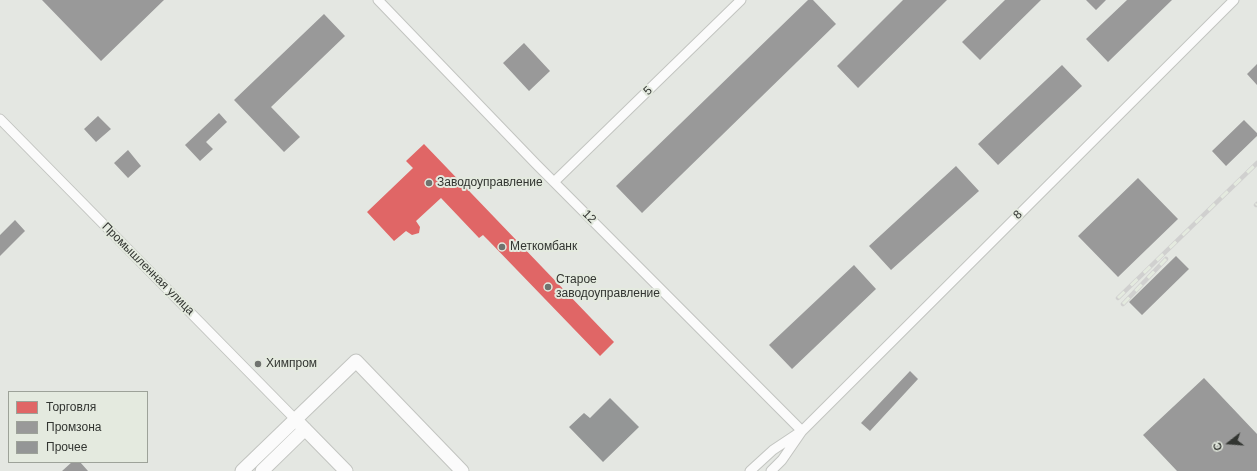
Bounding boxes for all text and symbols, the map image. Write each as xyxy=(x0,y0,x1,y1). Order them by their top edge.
street label: 5 xyxy=(641,84,655,98)
place label: Заводоуправление xyxy=(437,176,543,190)
marker: Заводоуправление xyxy=(424,178,434,188)
street label: 12 xyxy=(579,207,599,227)
street label: 8 xyxy=(1011,208,1025,222)
street label: Промышленная улица xyxy=(99,220,197,318)
place label: Меткомбанк xyxy=(510,240,577,254)
marker: Меткомбанк xyxy=(497,242,507,252)
place label: Старое заводоуправление xyxy=(556,273,660,301)
marker: Старое заводоуправление xyxy=(543,282,553,292)
place label: Химпром xyxy=(266,357,317,371)
marker: Химпром xyxy=(253,359,263,369)
legend xyxy=(8,391,148,463)
text: Торговля xyxy=(46,400,96,414)
text: Промзона xyxy=(46,420,101,434)
north arrow xyxy=(1209,423,1249,463)
text: Прочее xyxy=(46,440,87,454)
text: С xyxy=(1211,441,1224,452)

